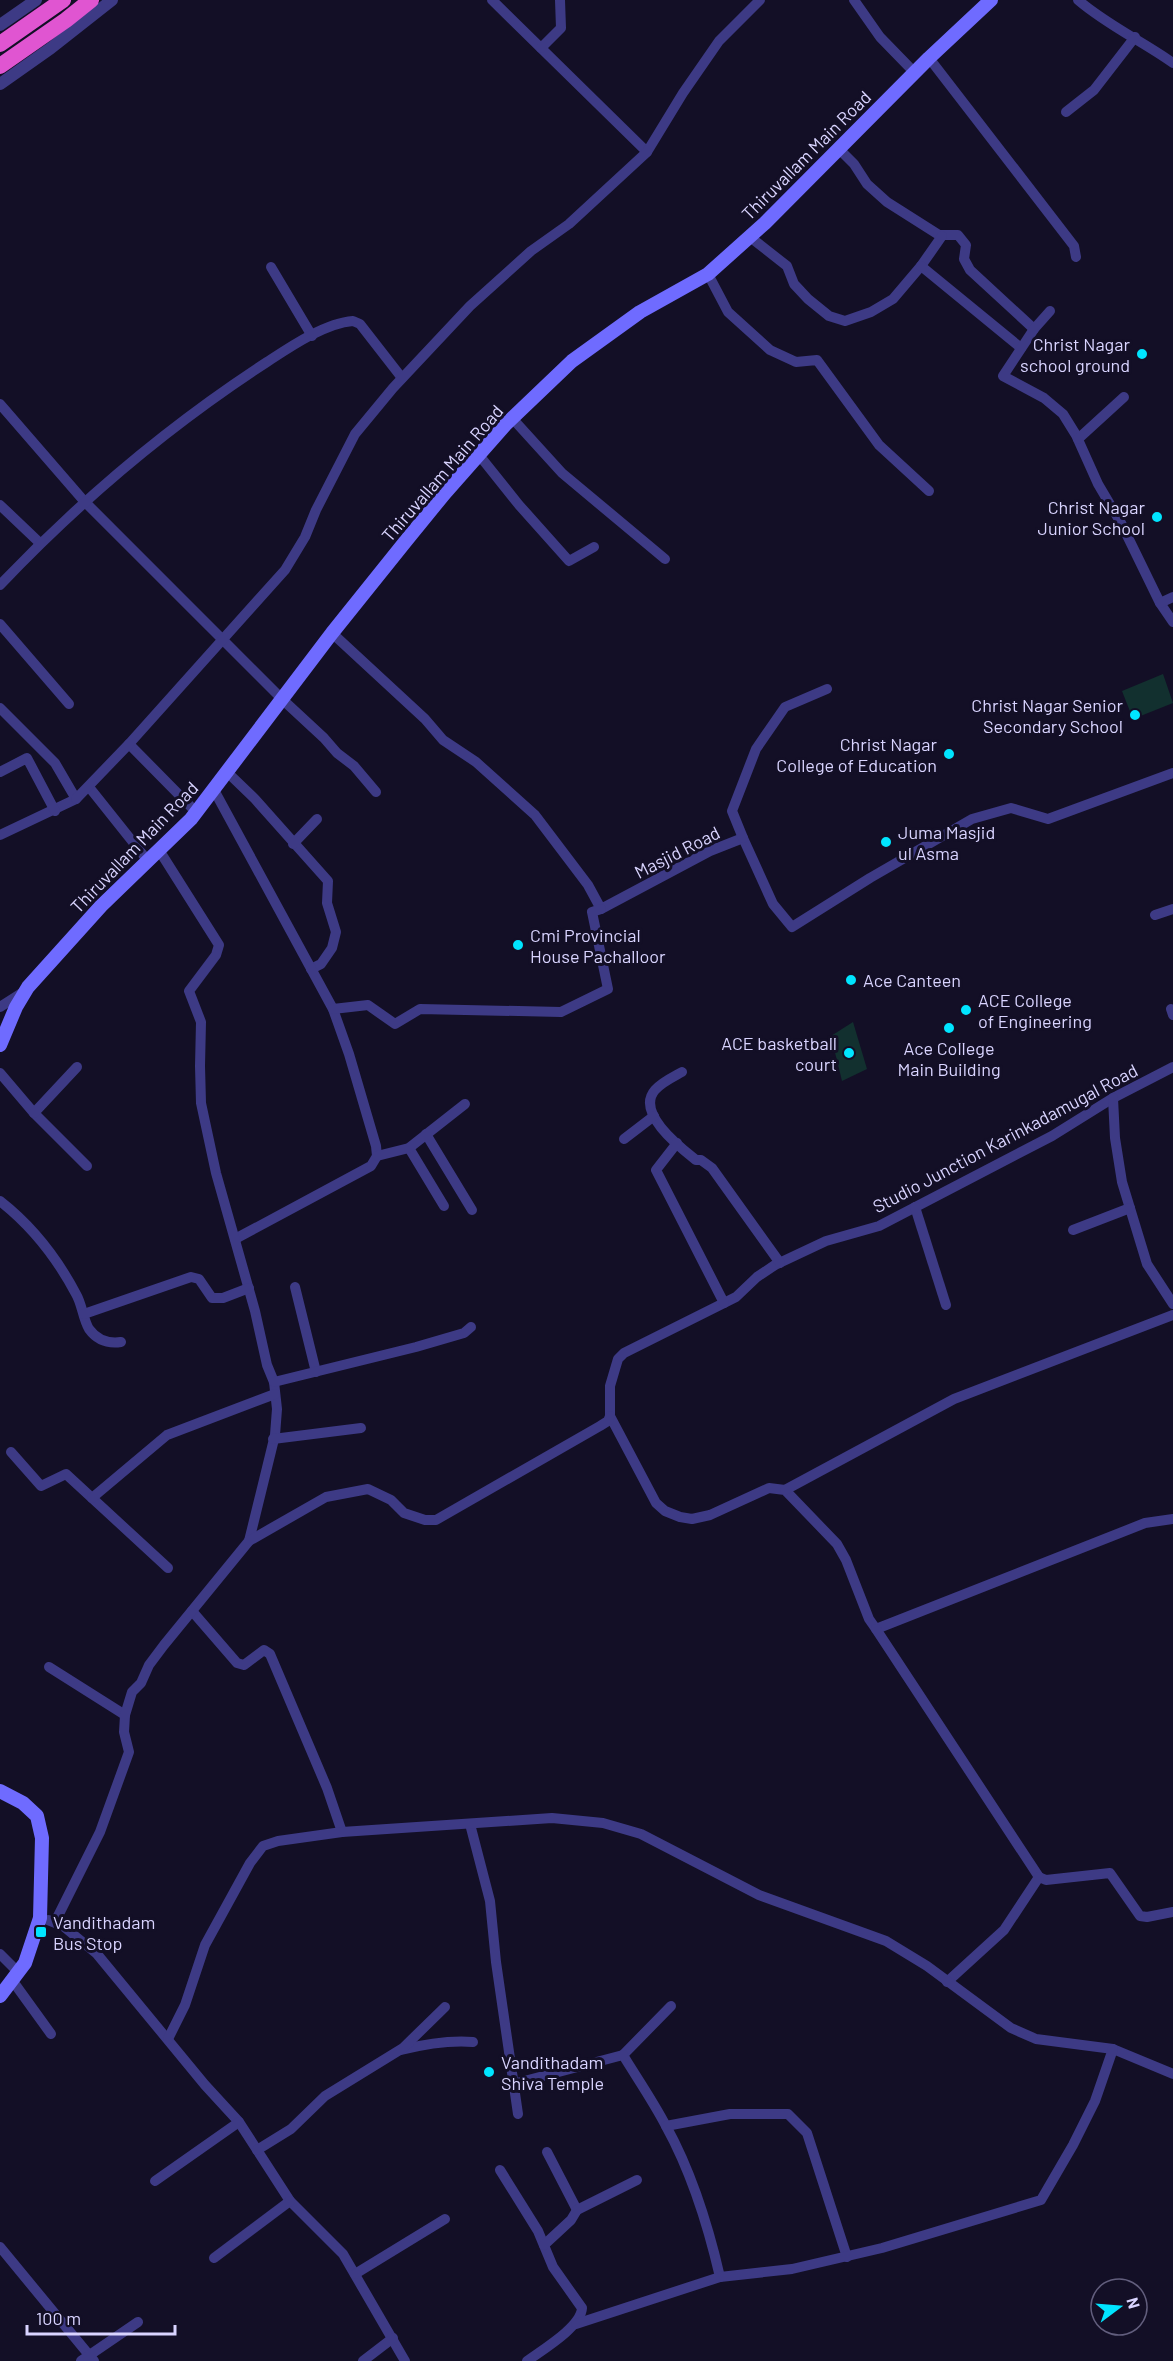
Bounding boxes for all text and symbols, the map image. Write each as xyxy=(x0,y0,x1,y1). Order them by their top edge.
street label: Thiruvallam Main Road xyxy=(737,86,875,224)
place label: Christ Nagar school ground xyxy=(1020,333,1130,376)
marker: Christ Nagar school ground xyxy=(1135,347,1149,361)
street label: Thiruvallam Main Road xyxy=(377,400,507,546)
place label: Christ Nagar Junior School xyxy=(1038,496,1145,539)
marker: Christ Nagar Junior School xyxy=(1150,510,1164,524)
place label: Christ Nagar Senior Secondary School xyxy=(971,694,1123,737)
marker: Christ Nagar Senior Secondary School xyxy=(1128,708,1142,722)
place label: Christ Nagar College of Education xyxy=(776,733,937,776)
marker: Christ Nagar College of Education xyxy=(942,747,956,761)
street label: Thiruvallam Main Road xyxy=(66,777,202,917)
street label: Masjid Road xyxy=(631,821,723,883)
place label: Juma Masjid ul Asma xyxy=(898,821,995,864)
marker: Juma Masjid ul Asma xyxy=(879,835,893,849)
place label: Cmi Provincial House Pachalloor xyxy=(530,924,666,967)
marker: Cmi Provincial House Pachalloor xyxy=(511,938,525,952)
place label: Ace Canteen xyxy=(863,969,961,991)
marker: Ace Canteen xyxy=(844,973,858,987)
place label: ACE College of Engineering xyxy=(978,989,1092,1032)
marker: ACE College of Engineering xyxy=(959,1003,973,1017)
marker: Ace College Main Building xyxy=(942,1021,956,1035)
place label: ACE basketball court xyxy=(721,1032,837,1075)
place label: Ace College Main Building xyxy=(897,1037,1001,1080)
marker: ACE basketball court xyxy=(842,1046,856,1060)
street label: Studio Junction Karinkadamugal Road xyxy=(869,1059,1141,1217)
place label: Vandithadam Bus Stop xyxy=(53,1911,155,1954)
marker: Vandithadam Bus Stop xyxy=(34,1925,48,1939)
place label: Vandithadam Shiva Temple xyxy=(501,2051,604,2094)
marker: Vandithadam Shiva Temple xyxy=(482,2065,496,2079)
north arrow xyxy=(1089,2277,1149,2337)
text: N xyxy=(1123,2295,1144,2310)
scale bar xyxy=(27,2298,176,2336)
text: 100 m xyxy=(36,2307,81,2329)

